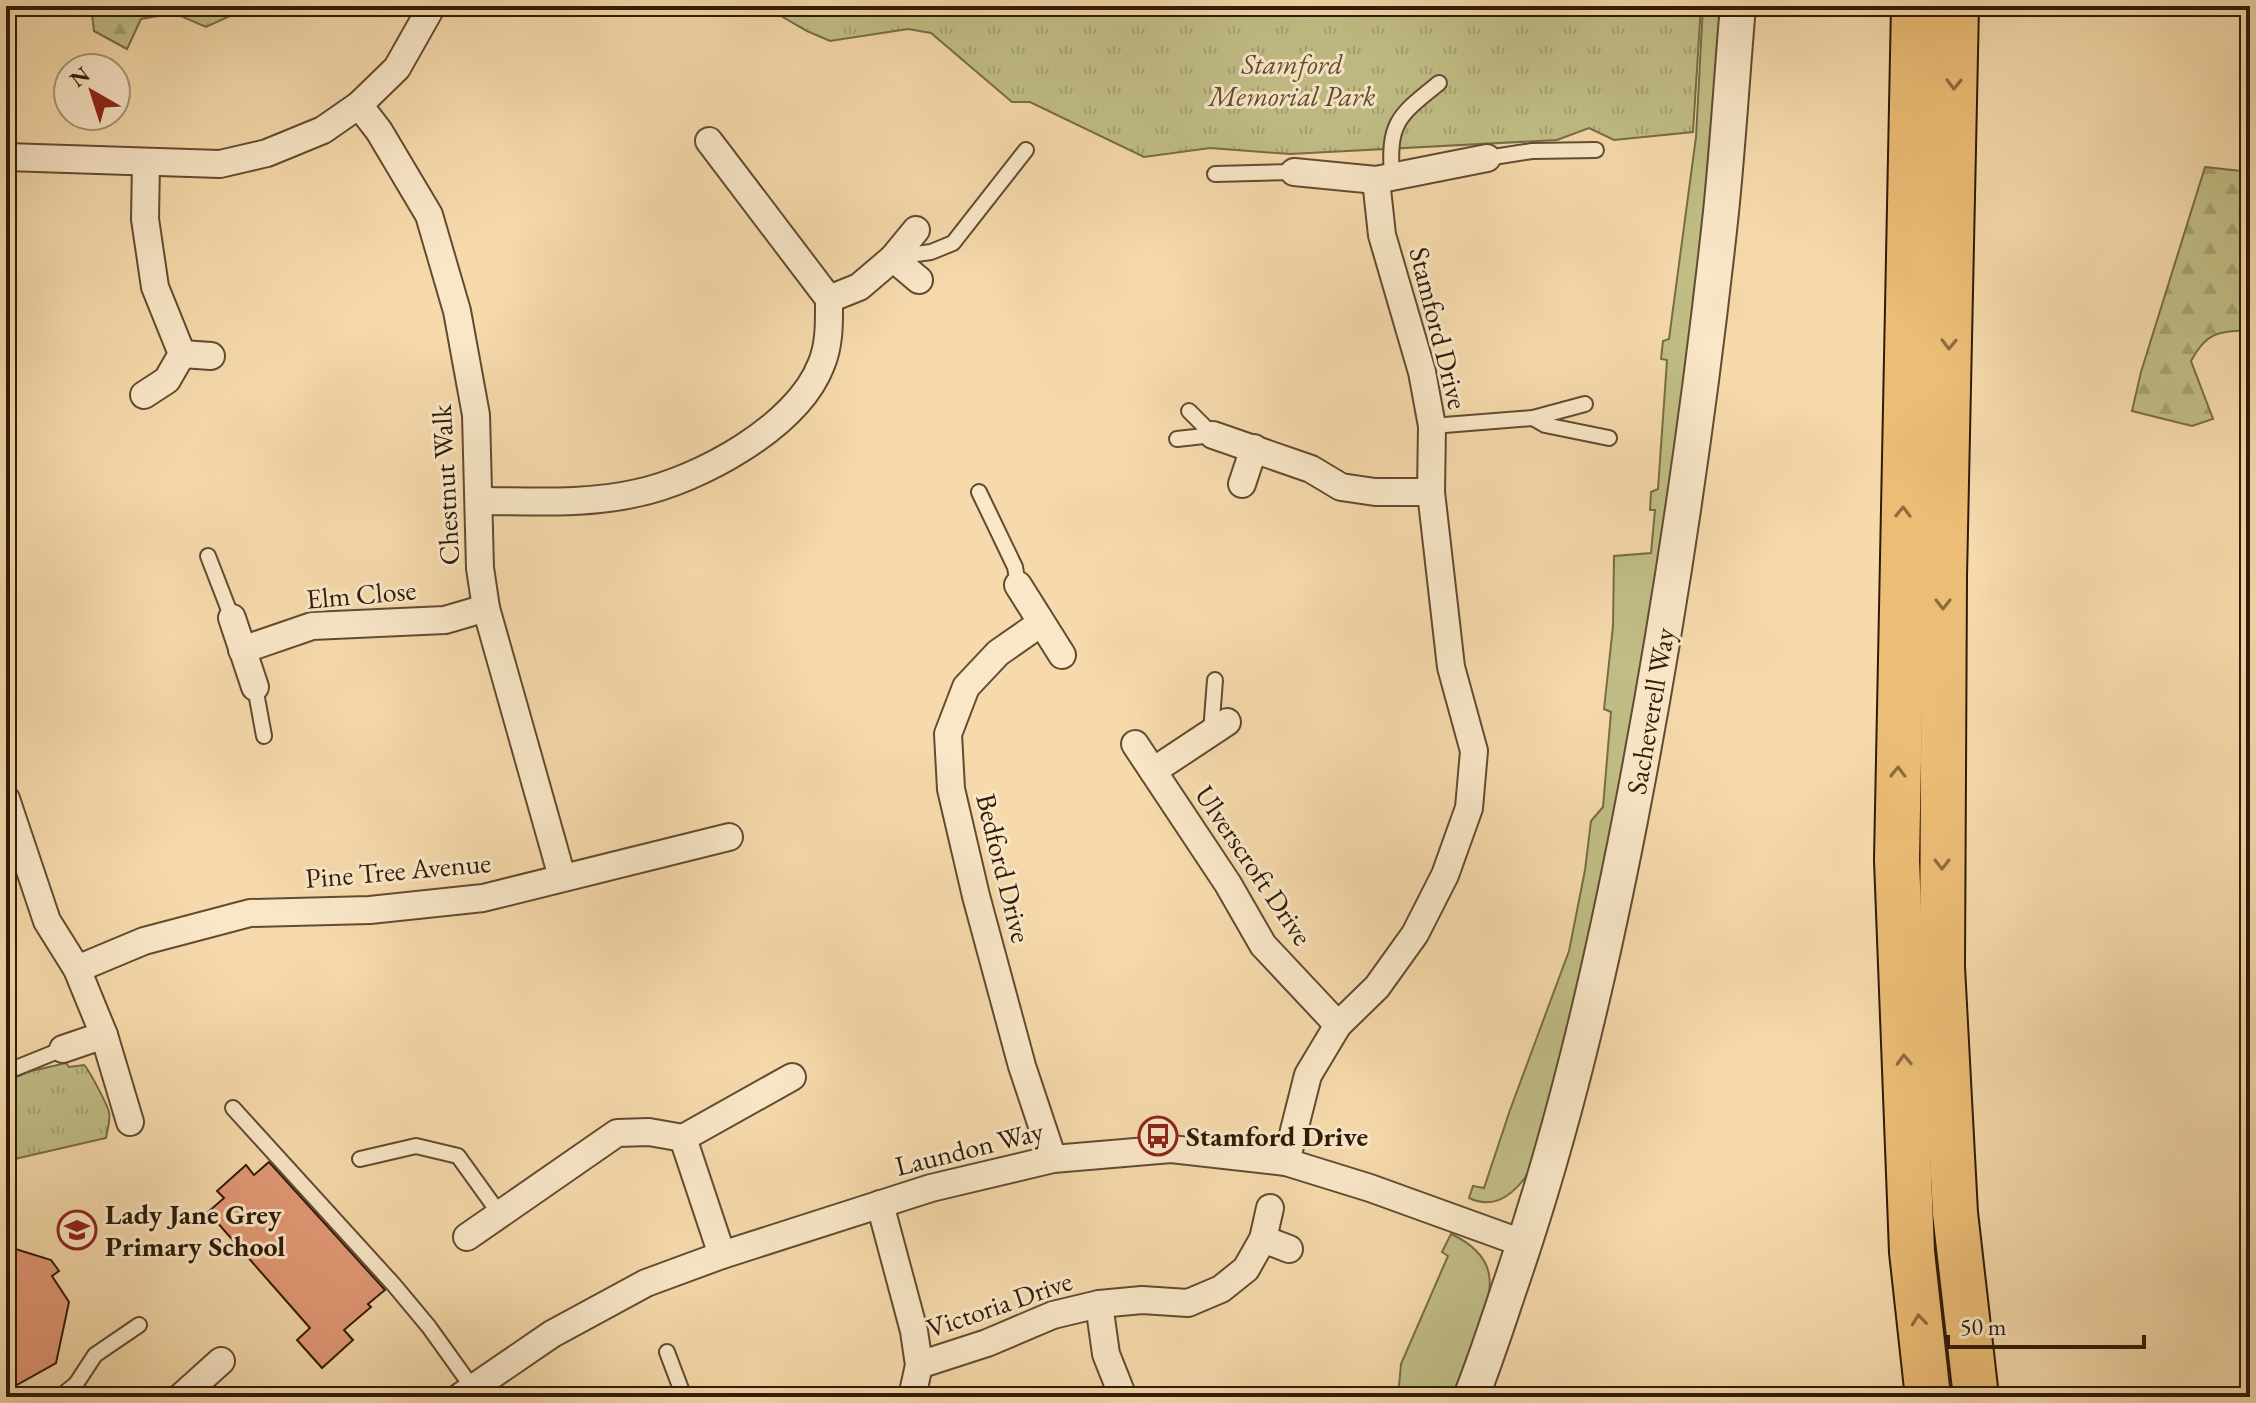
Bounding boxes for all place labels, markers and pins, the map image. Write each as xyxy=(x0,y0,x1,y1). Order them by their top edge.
bus stop icon: Stamford Drive xyxy=(1137,1115,1179,1157)
place label: Stamford Drive xyxy=(1186,1118,1368,1154)
place label: Lady Jane Grey Primary School xyxy=(105,1196,285,1264)
school or university icon: Lady Jane Grey Primary School xyxy=(56,1209,98,1251)

